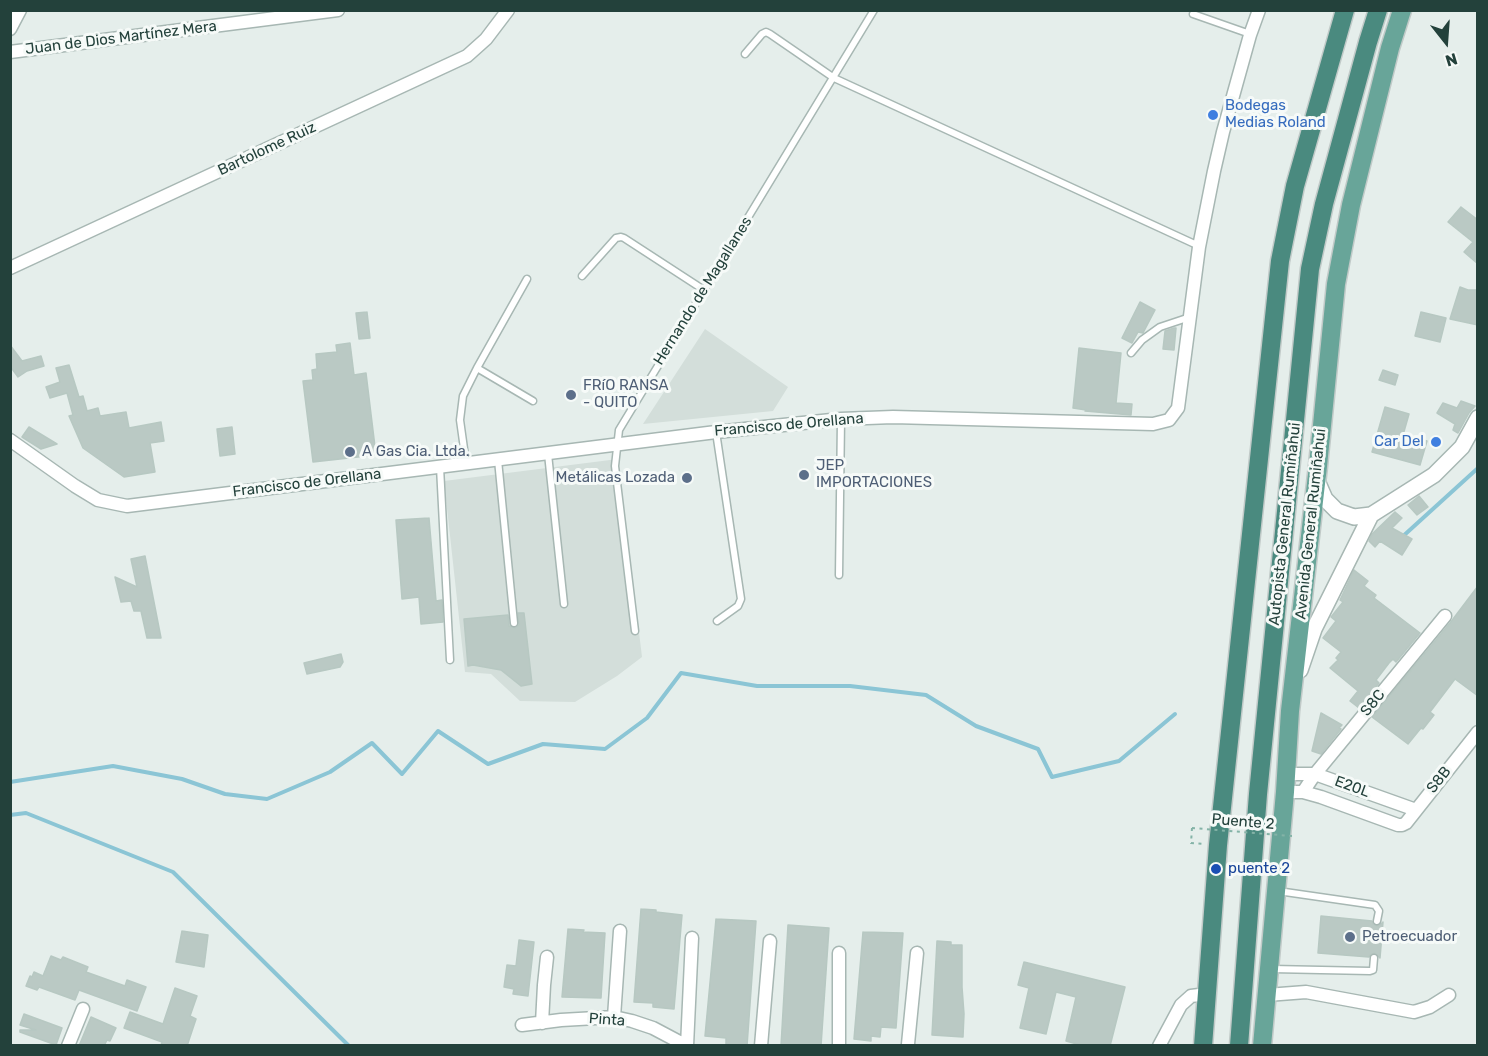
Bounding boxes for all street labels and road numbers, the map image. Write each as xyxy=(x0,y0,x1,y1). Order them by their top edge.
street label: Juan de Dios Martínez Mera xyxy=(24,17,218,59)
street label: Bartolome Ruiz xyxy=(215,118,319,180)
street label: Hernando de Magallanes xyxy=(650,213,756,369)
street label: Francisco de Orellana xyxy=(714,410,864,440)
street label: Autopista General Rumiñahui xyxy=(1265,422,1305,626)
street label: Avenida General Rumiñahui xyxy=(1292,428,1330,620)
street label: Francisco de Orellana xyxy=(232,465,382,501)
street label: S8C xyxy=(1357,686,1389,720)
street label: S8B xyxy=(1423,763,1455,797)
street label: E20L xyxy=(1332,772,1372,802)
street label: Puente 2 xyxy=(1211,810,1275,834)
street label: Pinta xyxy=(588,1010,626,1030)

